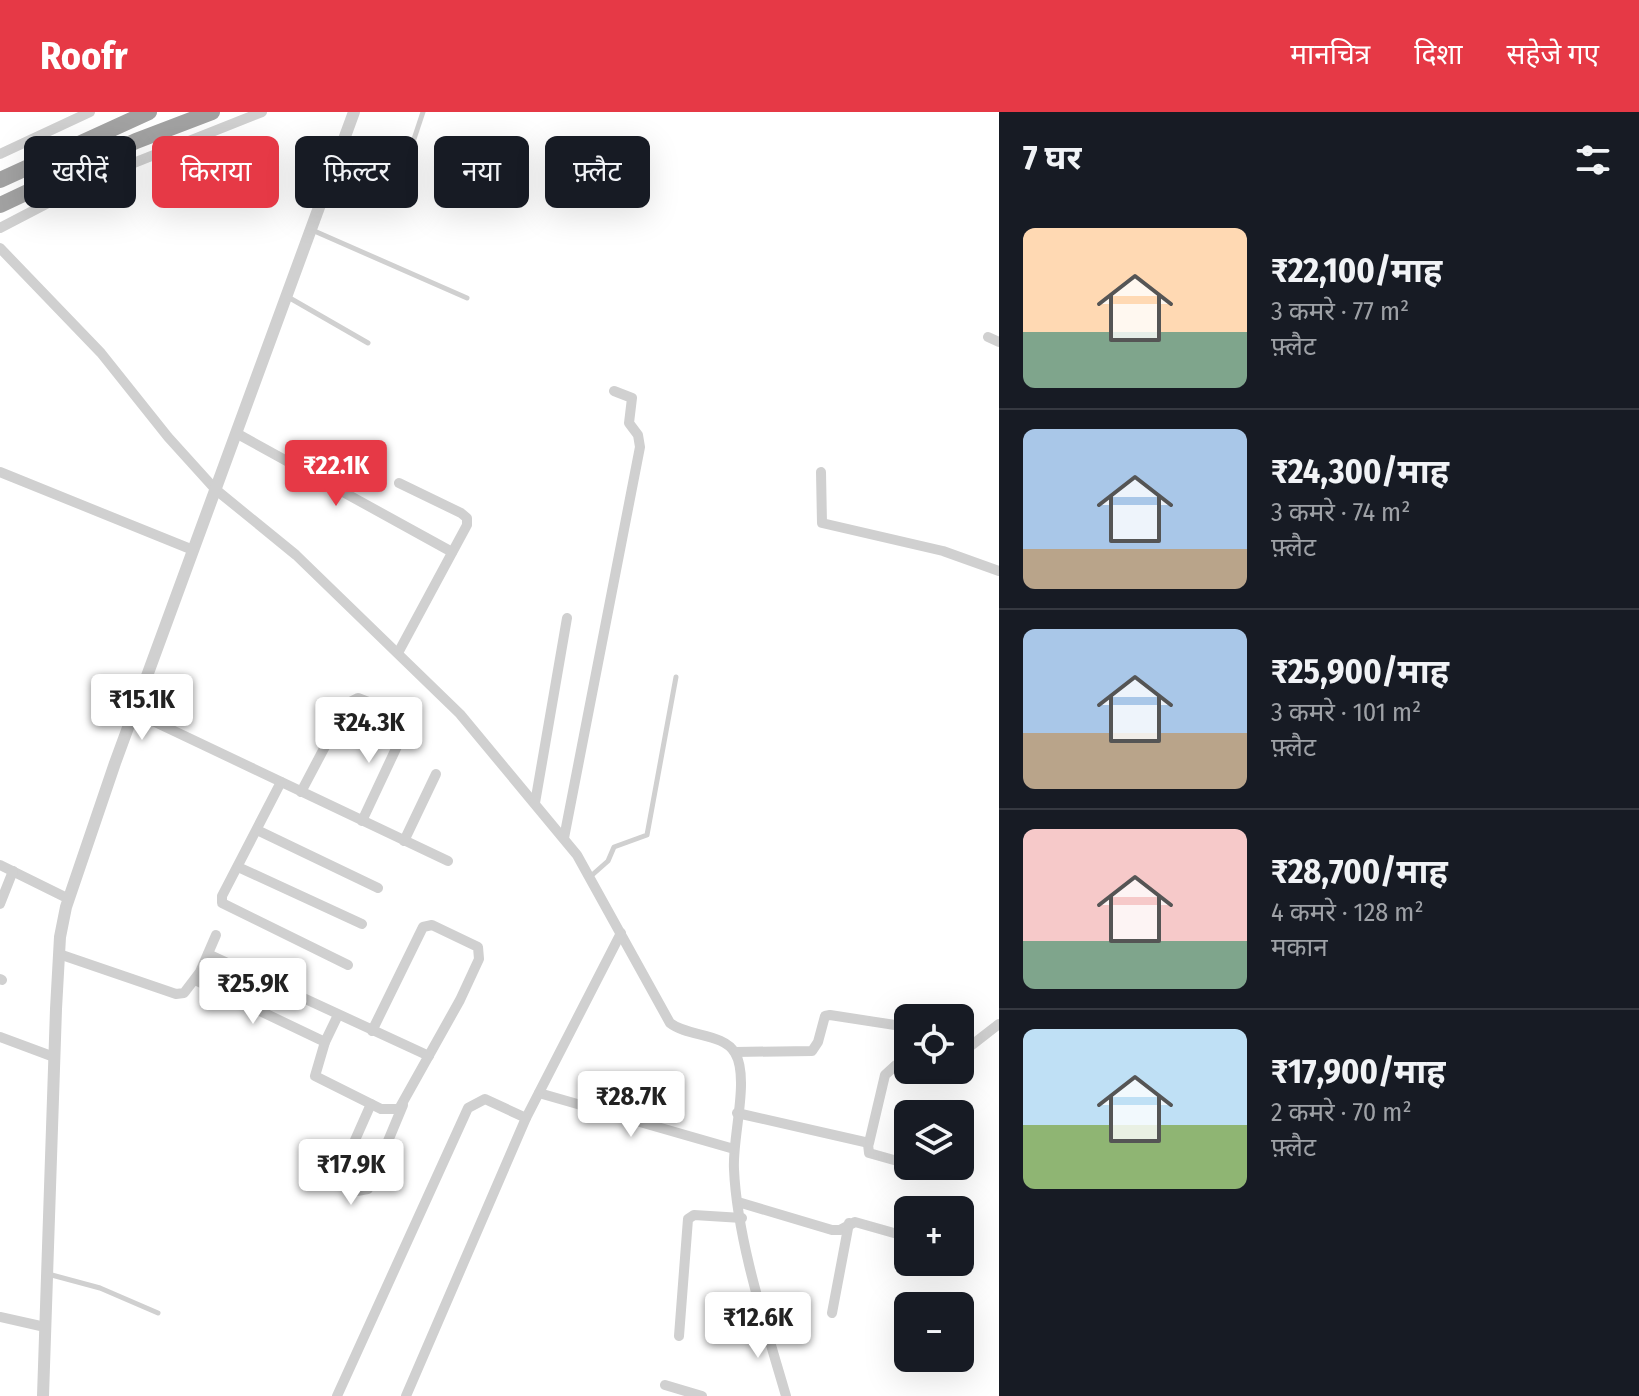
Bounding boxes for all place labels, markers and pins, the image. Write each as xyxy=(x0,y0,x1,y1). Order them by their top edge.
pin: ₹22.1K xyxy=(271,440,401,508)
pin: ₹15.1K xyxy=(77,674,207,742)
pin: ₹24.3K xyxy=(304,697,434,765)
pin: ₹25.9K xyxy=(188,958,318,1026)
pin: ₹28.7K xyxy=(566,1071,696,1139)
pin: ₹17.9K xyxy=(286,1139,416,1207)
pin: ₹12.6K xyxy=(693,1292,823,1360)

